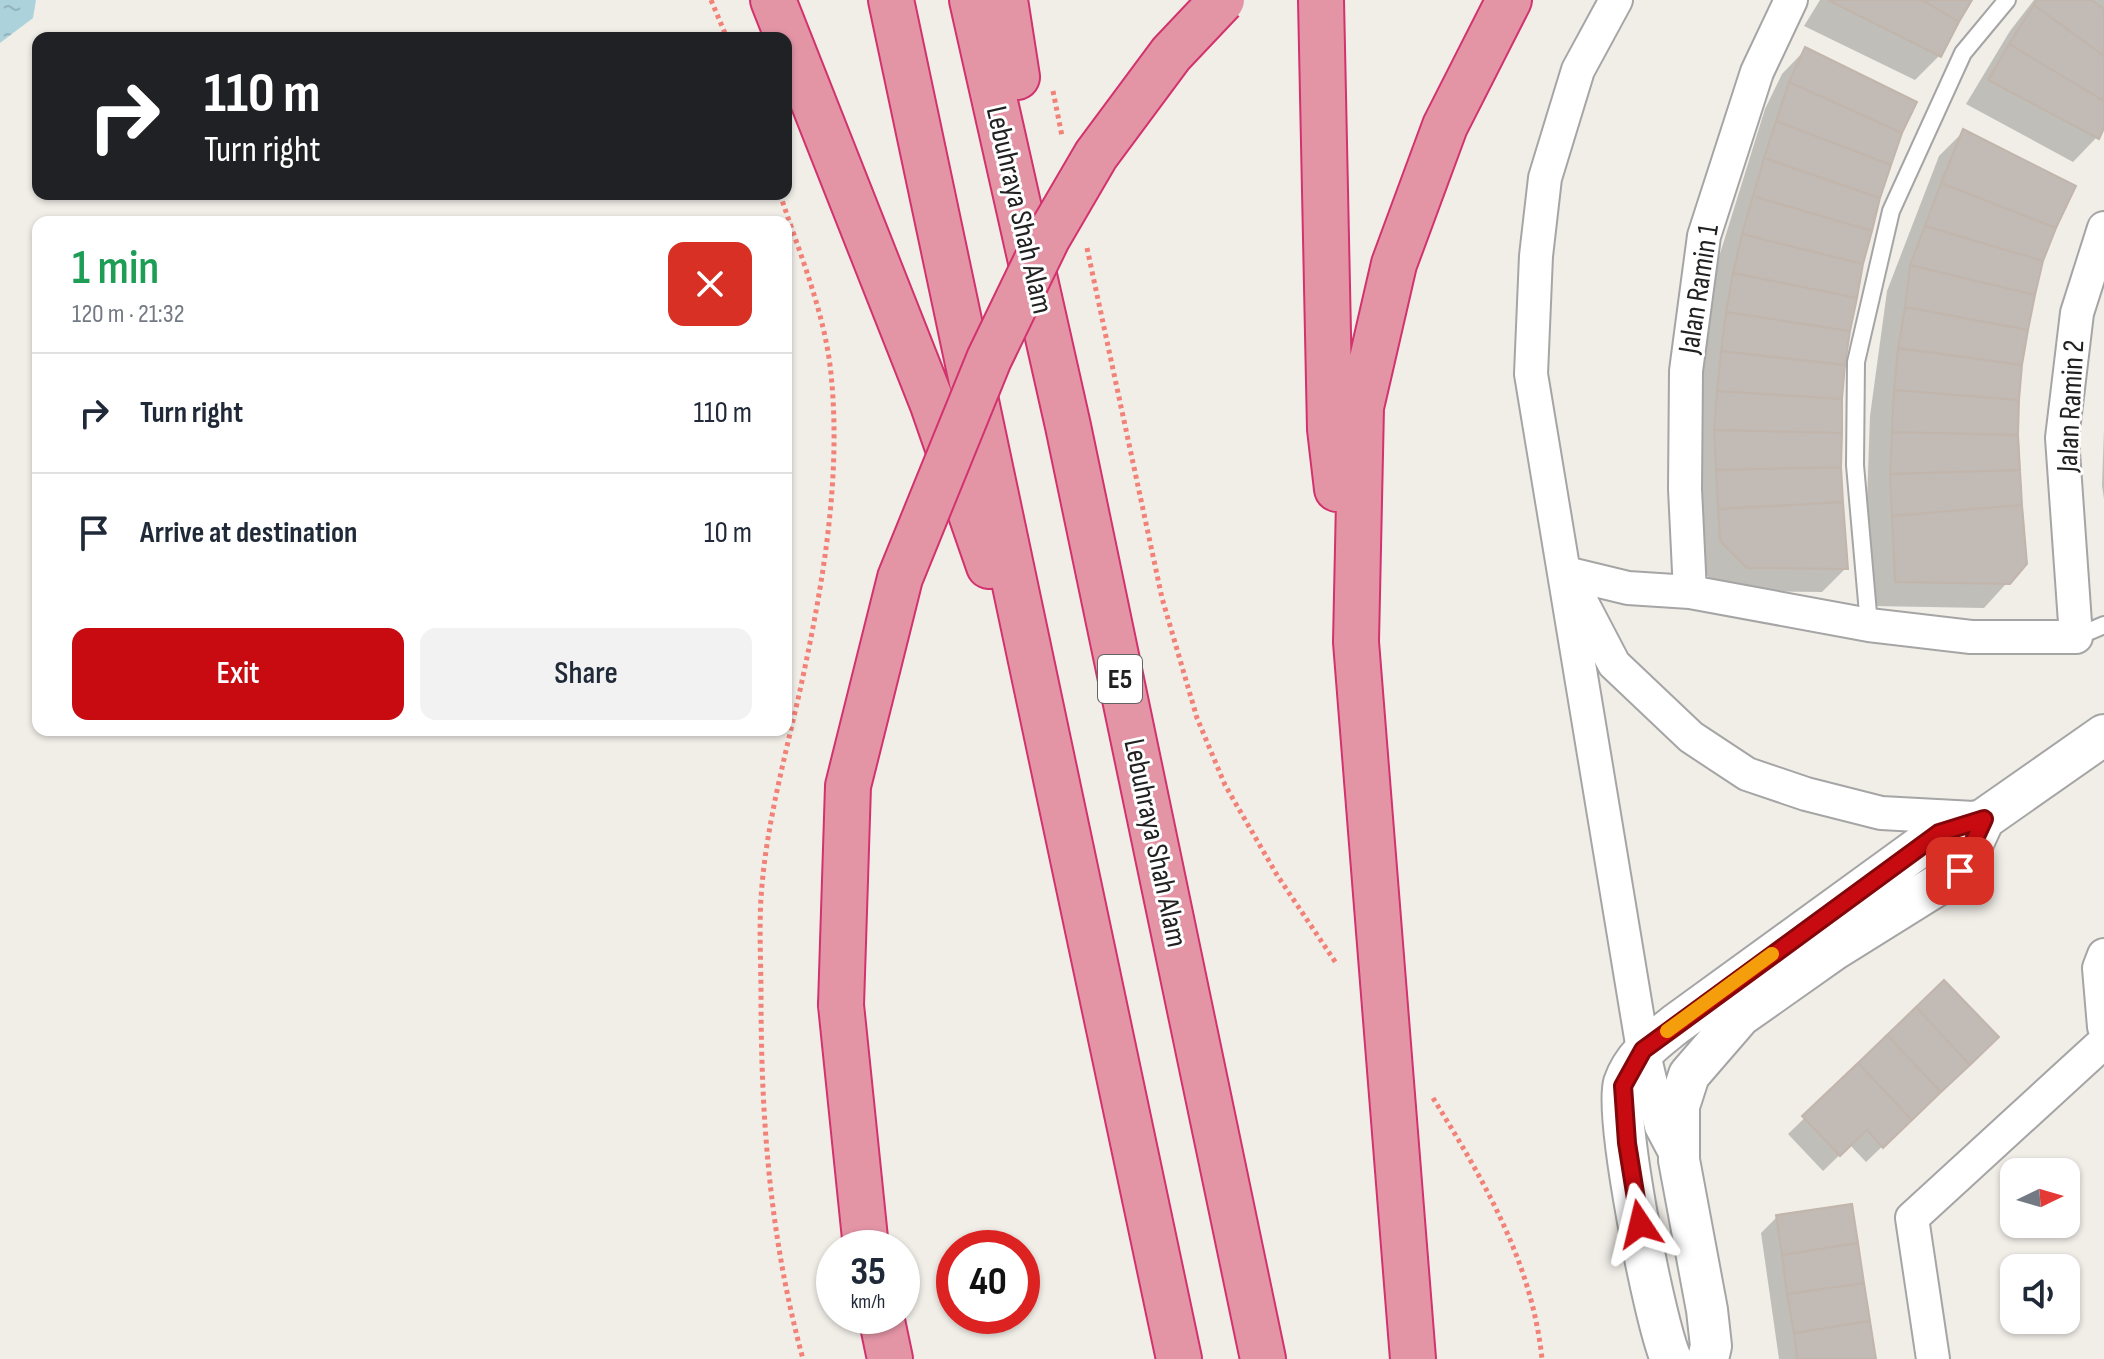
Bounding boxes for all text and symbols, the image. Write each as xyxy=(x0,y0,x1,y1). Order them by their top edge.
text: 110 m xyxy=(204,61,320,128)
icon: right xyxy=(72,64,176,168)
street label: Lebuhraya Shah Alam xyxy=(978,103,1060,317)
text: Turn right xyxy=(204,129,321,172)
street label: Jalan Ramin 1 xyxy=(1671,221,1727,357)
text: 1 min xyxy=(72,240,159,297)
button: close xyxy=(668,242,752,326)
text: 120 m · 21:32 xyxy=(72,299,184,330)
street label: Jalan Ramin 2 xyxy=(2050,339,2092,474)
icon: right xyxy=(72,391,116,435)
text: Turn right xyxy=(140,395,243,431)
text: 110 m xyxy=(694,395,752,431)
icon: arrive xyxy=(72,511,116,555)
text: Arrive at destination xyxy=(140,515,357,551)
text: 10 m xyxy=(704,515,752,551)
button: Exit xyxy=(72,628,404,720)
button: Share xyxy=(420,628,752,720)
road number: E5 xyxy=(1098,655,1142,703)
street label: Lebuhraya Shah Alam xyxy=(1115,736,1195,950)
pin xyxy=(1926,837,1994,905)
icon: arrive xyxy=(1938,849,1982,893)
north arrow xyxy=(2000,1158,2080,1238)
map controls xyxy=(2000,1158,2080,1334)
position arrow xyxy=(1598,1182,1682,1266)
speed limit sign: 40 xyxy=(936,1230,1040,1334)
text: 35 xyxy=(850,1248,886,1296)
button: sound xyxy=(2000,1254,2080,1334)
text: km/h xyxy=(851,1290,885,1314)

